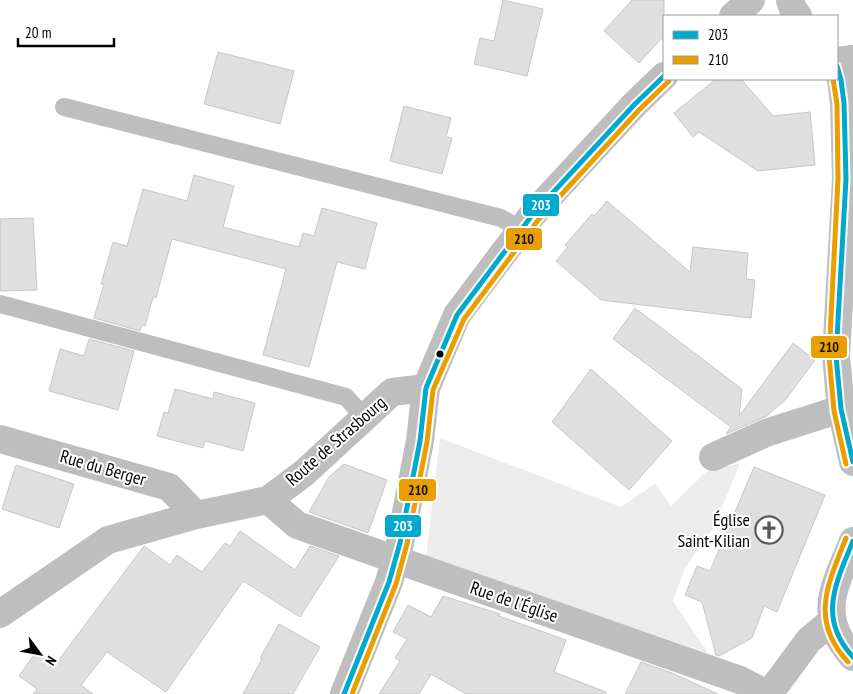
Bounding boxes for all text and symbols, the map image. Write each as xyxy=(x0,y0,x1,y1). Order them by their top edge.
scale bar xyxy=(18,15,114,47)
legend xyxy=(663,15,838,80)
text: 20 m xyxy=(25,23,51,42)
text: 203 xyxy=(708,25,728,44)
text: 210 xyxy=(708,50,729,69)
line badge: 203 xyxy=(522,193,560,217)
text: 203 xyxy=(531,196,551,214)
line badge: 210 xyxy=(505,227,543,251)
text: 210 xyxy=(514,230,534,248)
line badge: 210 xyxy=(810,335,848,359)
text: 210 xyxy=(819,338,839,356)
unlabelled marker xyxy=(435,349,445,359)
street label: Route de Strasbourg xyxy=(281,391,391,491)
street label: Rue du Berger xyxy=(58,444,149,491)
line badge: 210 xyxy=(398,478,437,502)
text: 210 xyxy=(408,481,428,499)
place label: Église Saint-Kilian xyxy=(678,508,750,552)
line badge: 203 xyxy=(384,514,422,538)
church icon: Église Saint-Kilian xyxy=(754,515,784,545)
text: 203 xyxy=(393,517,413,535)
street label: Rue de l'Église xyxy=(467,576,561,627)
north arrow xyxy=(15,629,65,679)
text: N xyxy=(41,653,61,669)

